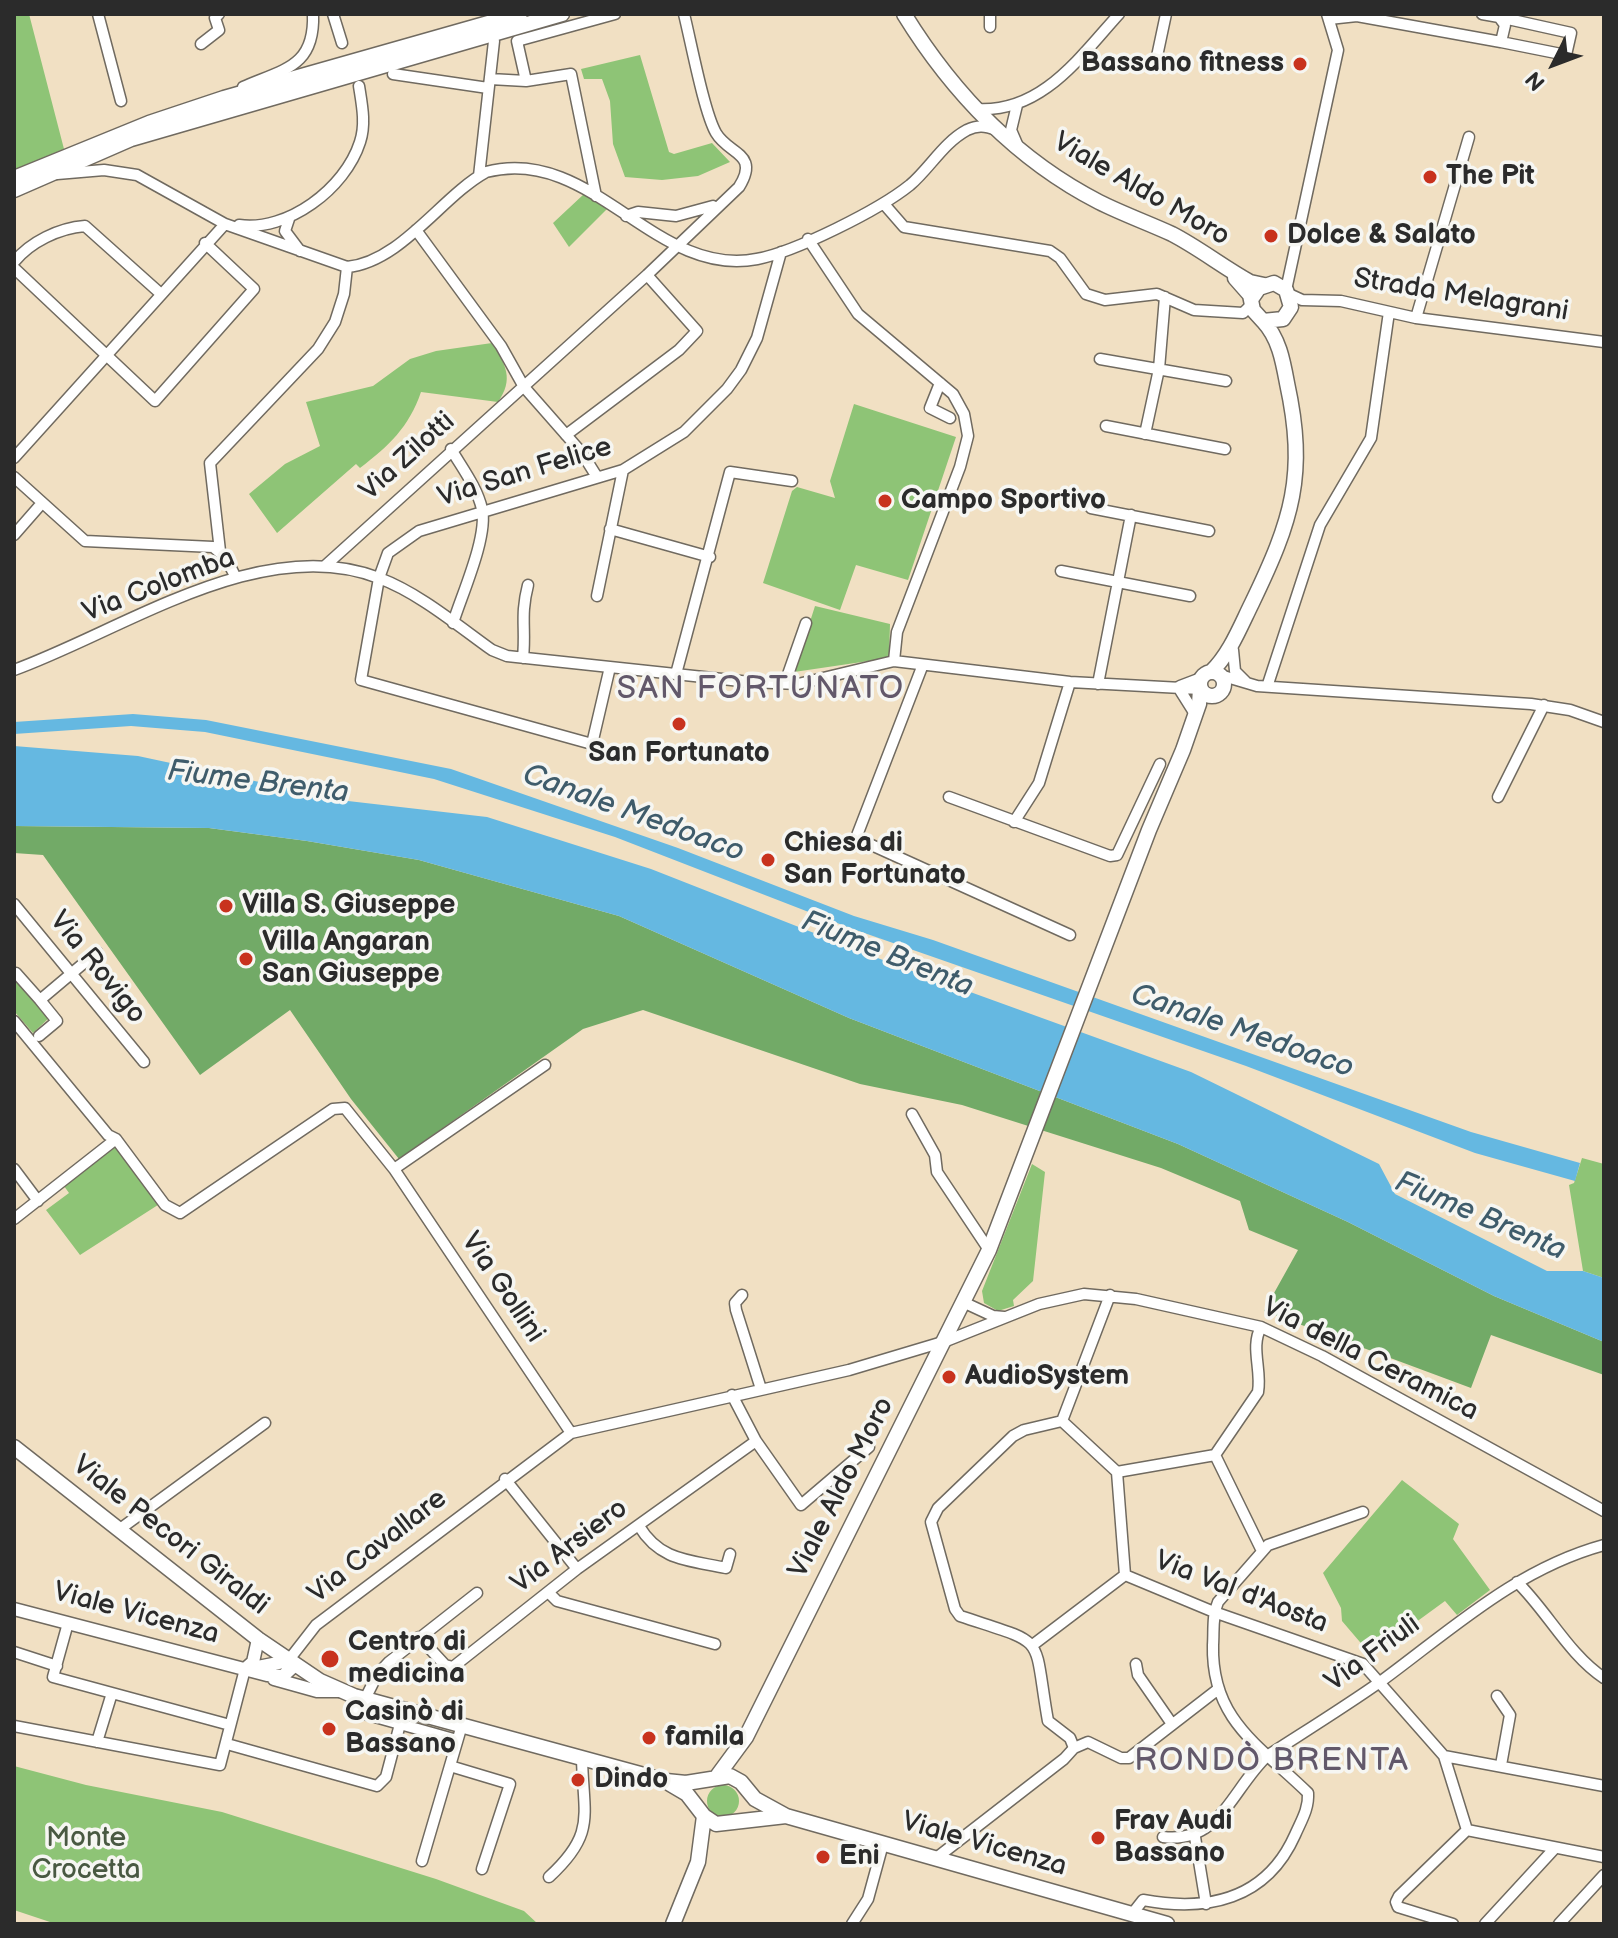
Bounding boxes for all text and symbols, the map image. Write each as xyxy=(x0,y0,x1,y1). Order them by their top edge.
north arrow xyxy=(1514,24,1594,104)
place label: Bassano fitness xyxy=(1081,47,1284,81)
marker: Bassano fitness xyxy=(1291,55,1309,73)
text: N xyxy=(1520,65,1551,96)
street label: Viale Aldo Moro xyxy=(1047,126,1235,254)
place label: The Pit xyxy=(1446,160,1535,194)
marker: The Pit xyxy=(1421,168,1439,186)
place label: Dolce & Salato xyxy=(1287,219,1476,253)
marker: Dolce & Salato xyxy=(1262,227,1280,245)
street label: Strada Melagrani xyxy=(1351,262,1571,330)
street label: Via Zilotti xyxy=(354,406,462,508)
street label: Via San Felice xyxy=(434,431,616,515)
place label: Campo Sportivo xyxy=(901,484,1106,518)
marker: Campo Sportivo xyxy=(876,492,894,510)
street label: Via Colomba xyxy=(78,542,240,630)
district label: SAN FORTUNATO xyxy=(617,671,905,709)
marker: San Fortunato xyxy=(670,715,688,733)
place label: San Fortunato xyxy=(588,737,770,771)
water label: Fiume Brenta xyxy=(165,754,351,812)
water label: Canale Medoaco xyxy=(517,757,749,871)
place label: Chiesa di San Fortunato xyxy=(784,827,966,893)
marker: Chiesa di San Fortunato xyxy=(759,851,777,869)
place label: Villa S. Giuseppe xyxy=(242,889,455,923)
marker: Villa S. Giuseppe xyxy=(217,897,235,915)
water label: Fiume Brenta xyxy=(796,904,978,1006)
street label: Via Rovigo xyxy=(41,905,153,1031)
place label: Villa Angaran San Giuseppe xyxy=(262,926,440,992)
marker: Villa Angaran San Giuseppe xyxy=(237,950,255,968)
water label: Canale Medoaco xyxy=(1126,977,1358,1087)
water label: Fiume Brenta xyxy=(1389,1165,1571,1269)
street label: Via Gollini xyxy=(453,1227,551,1349)
street label: Via della Ceramica xyxy=(1256,1291,1484,1429)
place label: AudioSystem xyxy=(965,1360,1129,1394)
marker: AudioSystem xyxy=(940,1368,958,1386)
street label: Viale Aldo Moro xyxy=(782,1392,902,1584)
street label: Viale Pecori Giraldi xyxy=(65,1449,275,1623)
street label: Via Cavallare xyxy=(302,1483,454,1611)
street label: Via Arsiero xyxy=(505,1492,635,1602)
street label: Via Val d'Aosta xyxy=(1150,1545,1332,1641)
street label: Viale Vicenza xyxy=(50,1576,222,1652)
street label: Via Friuli xyxy=(1319,1608,1427,1700)
place label: Centro di medicina xyxy=(348,1626,466,1692)
marker: Centro di medicina xyxy=(319,1648,341,1670)
place label: Casinò di Bassano xyxy=(345,1696,464,1762)
marker: Casinò di Bassano xyxy=(320,1720,338,1738)
place label: famila xyxy=(665,1721,745,1755)
marker: famila xyxy=(640,1729,658,1747)
district label: RONDÒ BRENTA xyxy=(1134,1743,1410,1781)
place label: Dindo xyxy=(594,1763,668,1797)
marker: Dindo xyxy=(569,1771,587,1789)
street label: Viale Vicenza xyxy=(898,1805,1070,1885)
place label: Frav Audi Bassano xyxy=(1114,1805,1232,1871)
park label: Monte Crocetta xyxy=(31,1822,141,1888)
marker: Frav Audi Bassano xyxy=(1089,1829,1107,1847)
place label: Eni xyxy=(839,1840,880,1874)
marker: Eni xyxy=(814,1848,832,1866)

